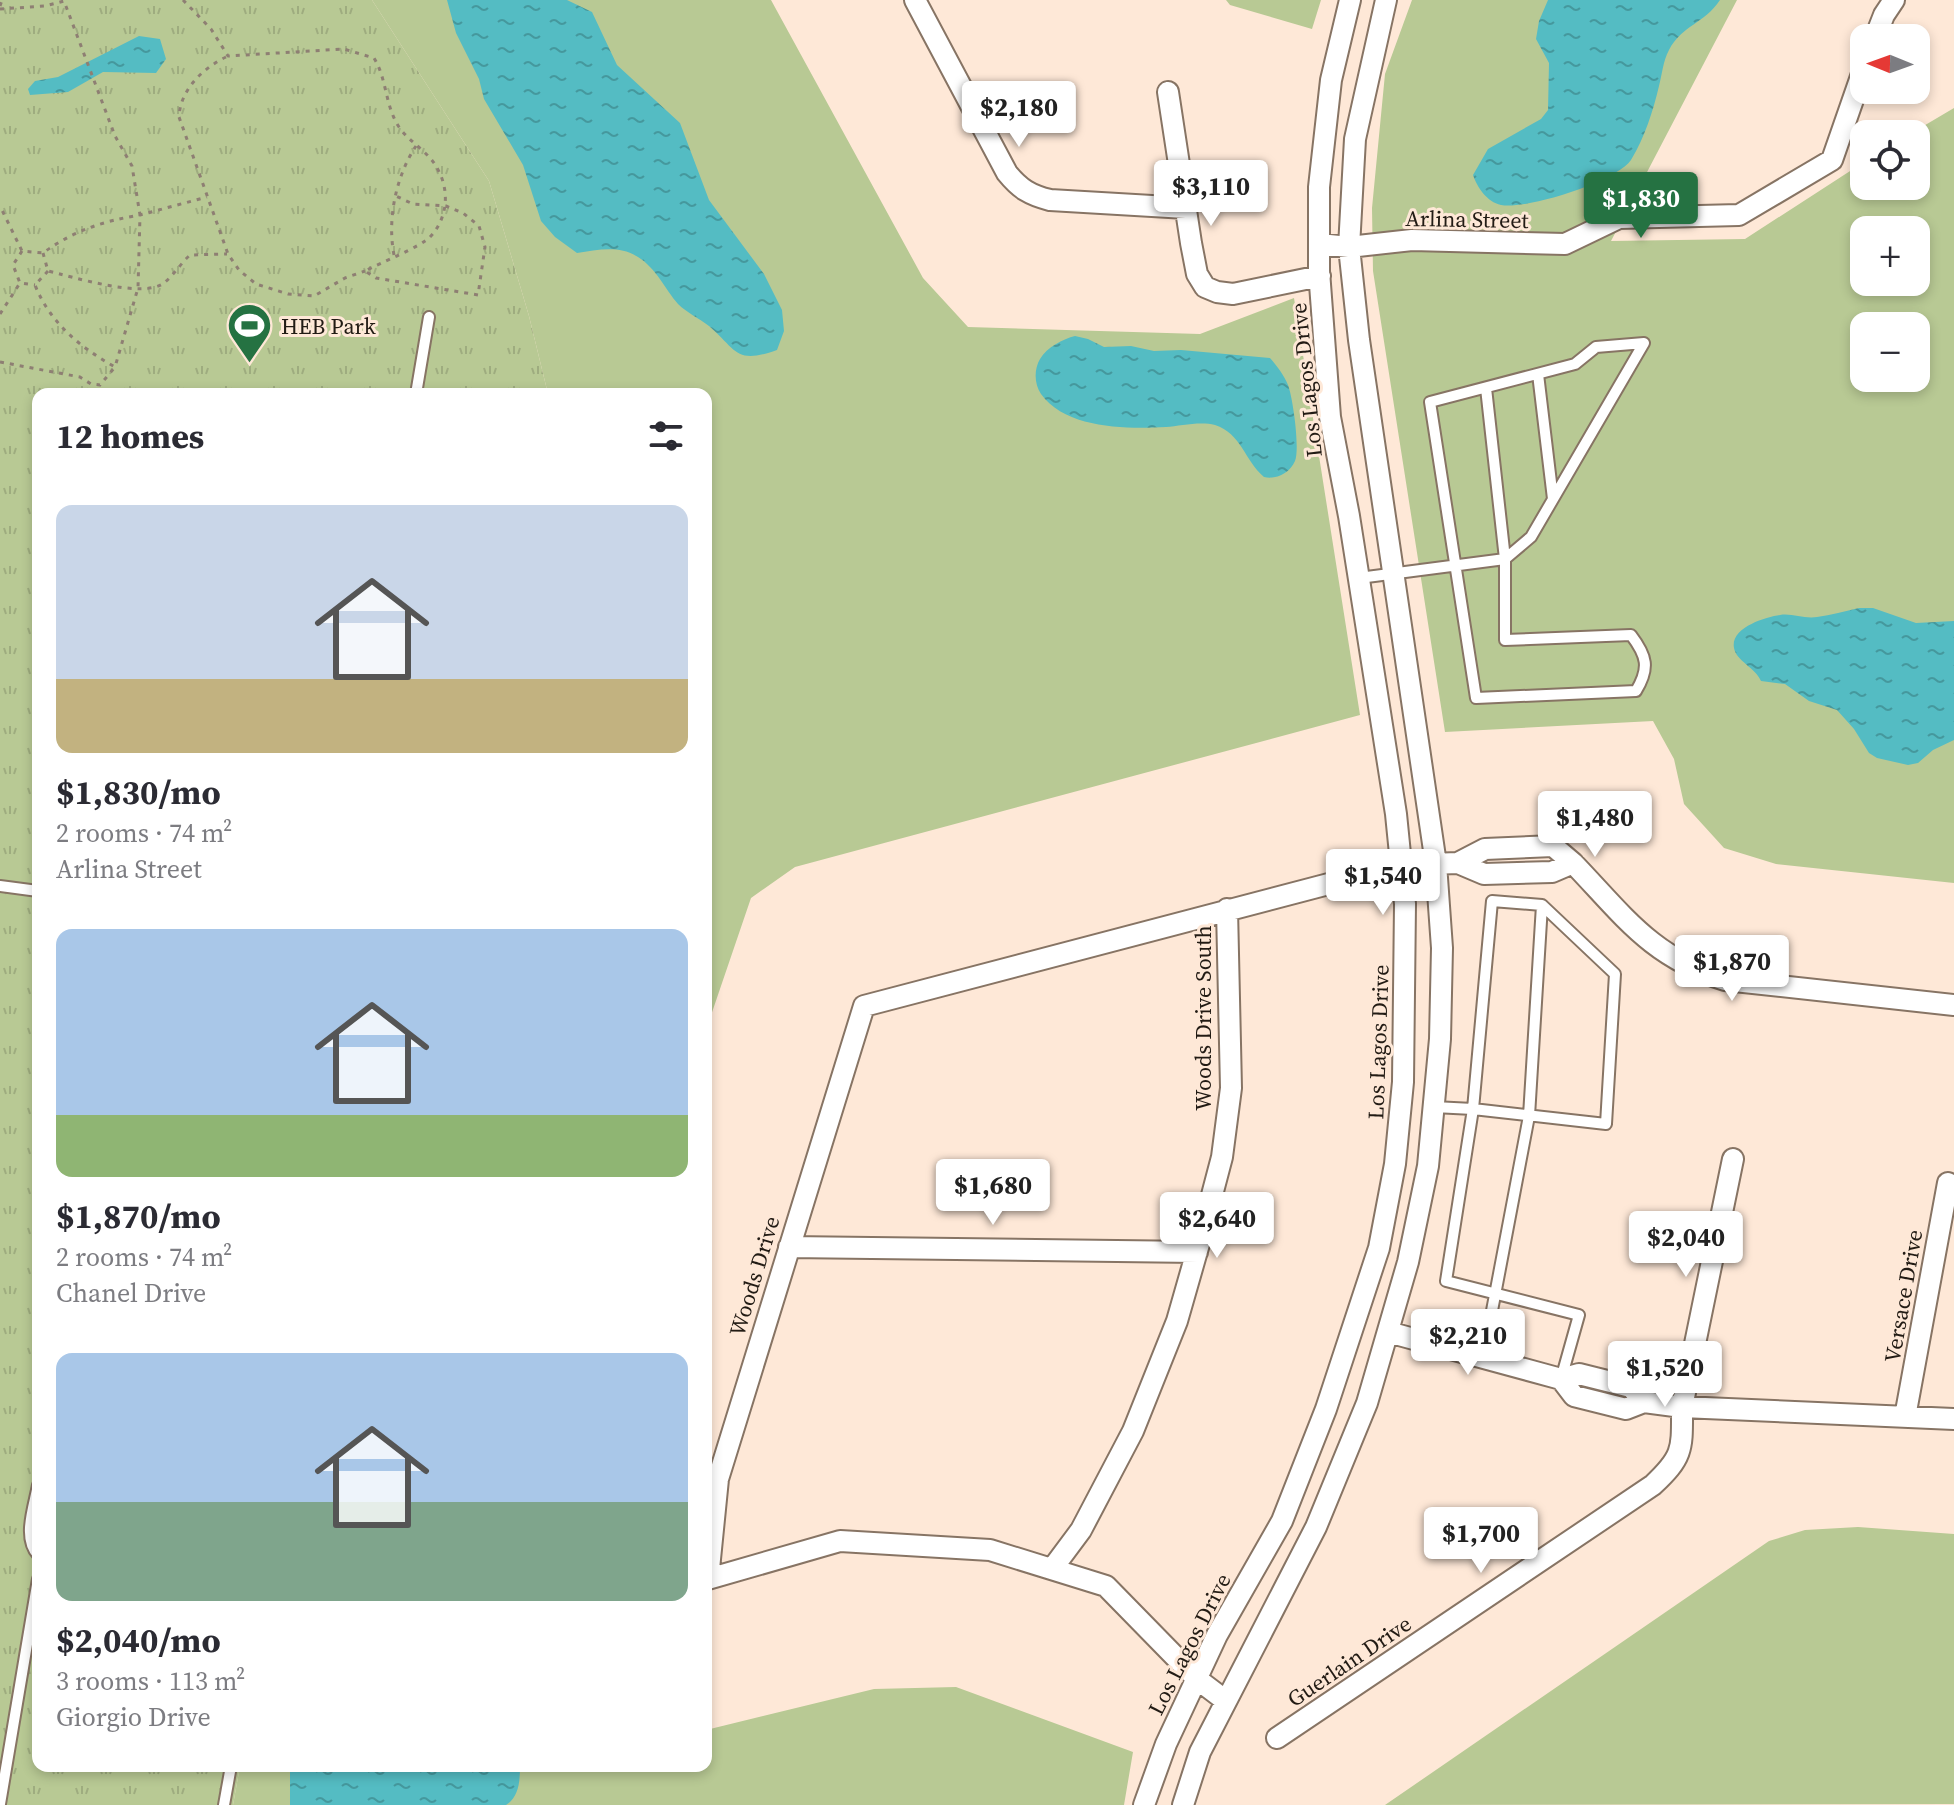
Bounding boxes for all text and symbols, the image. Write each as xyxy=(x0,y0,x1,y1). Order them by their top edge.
north arrow xyxy=(1850,24,1930,104)
map controls xyxy=(1850,24,1930,392)
pin: $2,180 xyxy=(954,81,1084,149)
text: $2,180 xyxy=(980,89,1058,125)
button: locate xyxy=(1850,120,1930,200)
pin: $3,110 xyxy=(1146,160,1276,228)
text: $3,110 xyxy=(1172,168,1250,204)
pin: $1,830 xyxy=(1576,172,1706,240)
text: $1,830 xyxy=(1602,180,1680,216)
street label: Arlina Street xyxy=(1405,203,1530,235)
button: + xyxy=(1850,216,1930,296)
street label: Los Lagos Drive xyxy=(1283,301,1329,459)
sports icon: HEB Park xyxy=(226,302,274,365)
place label: HEB Park xyxy=(281,311,377,341)
button: − xyxy=(1850,312,1930,392)
text: 12 homes xyxy=(56,413,204,459)
icon: filters xyxy=(644,414,688,458)
icon: home xyxy=(300,557,444,701)
text: $1,830/mo xyxy=(56,769,221,815)
pin: $1,480 xyxy=(1530,791,1660,859)
text: $1,480 xyxy=(1556,799,1634,835)
text: 2 rooms · 74 m² xyxy=(56,815,232,851)
pin: $1,540 xyxy=(1318,849,1448,917)
text: Arlina Street xyxy=(56,851,202,887)
text: $1,540 xyxy=(1344,857,1422,893)
street label: Woods Drive South xyxy=(1188,925,1218,1111)
pin: $1,870 xyxy=(1667,935,1797,1003)
text: $1,870 xyxy=(1693,943,1771,979)
street label: Los Lagos Drive xyxy=(1360,964,1396,1120)
icon: home xyxy=(300,981,444,1125)
pin: $1,680 xyxy=(928,1159,1058,1227)
text: $1,680 xyxy=(954,1167,1032,1203)
pin: $2,640 xyxy=(1152,1192,1282,1260)
text: $1,870/mo xyxy=(56,1193,221,1239)
text: $2,640 xyxy=(1178,1200,1256,1236)
pin: $2,040 xyxy=(1621,1211,1751,1279)
street label: Woods Drive xyxy=(722,1212,786,1340)
text: $2,040 xyxy=(1647,1219,1725,1255)
street label: Versace Drive xyxy=(1877,1227,1929,1365)
text: 2 rooms · 74 m² xyxy=(56,1239,232,1275)
text: Chanel Drive xyxy=(56,1275,206,1311)
pin: $2,210 xyxy=(1403,1309,1533,1377)
text: $2,210 xyxy=(1429,1317,1507,1353)
pin: $1,520 xyxy=(1600,1341,1730,1409)
text: $1,520 xyxy=(1626,1349,1704,1385)
icon: home xyxy=(300,1405,444,1549)
pin: $1,700 xyxy=(1416,1507,1546,1575)
text: $1,700 xyxy=(1442,1515,1520,1551)
street label: Los Lagos Drive xyxy=(1140,1568,1238,1720)
street label: Guerlain Drive xyxy=(1281,1608,1417,1714)
text: $2,040/mo xyxy=(56,1617,221,1663)
text: 3 rooms · 113 m² xyxy=(56,1663,245,1699)
text: Giorgio Drive xyxy=(56,1699,211,1735)

